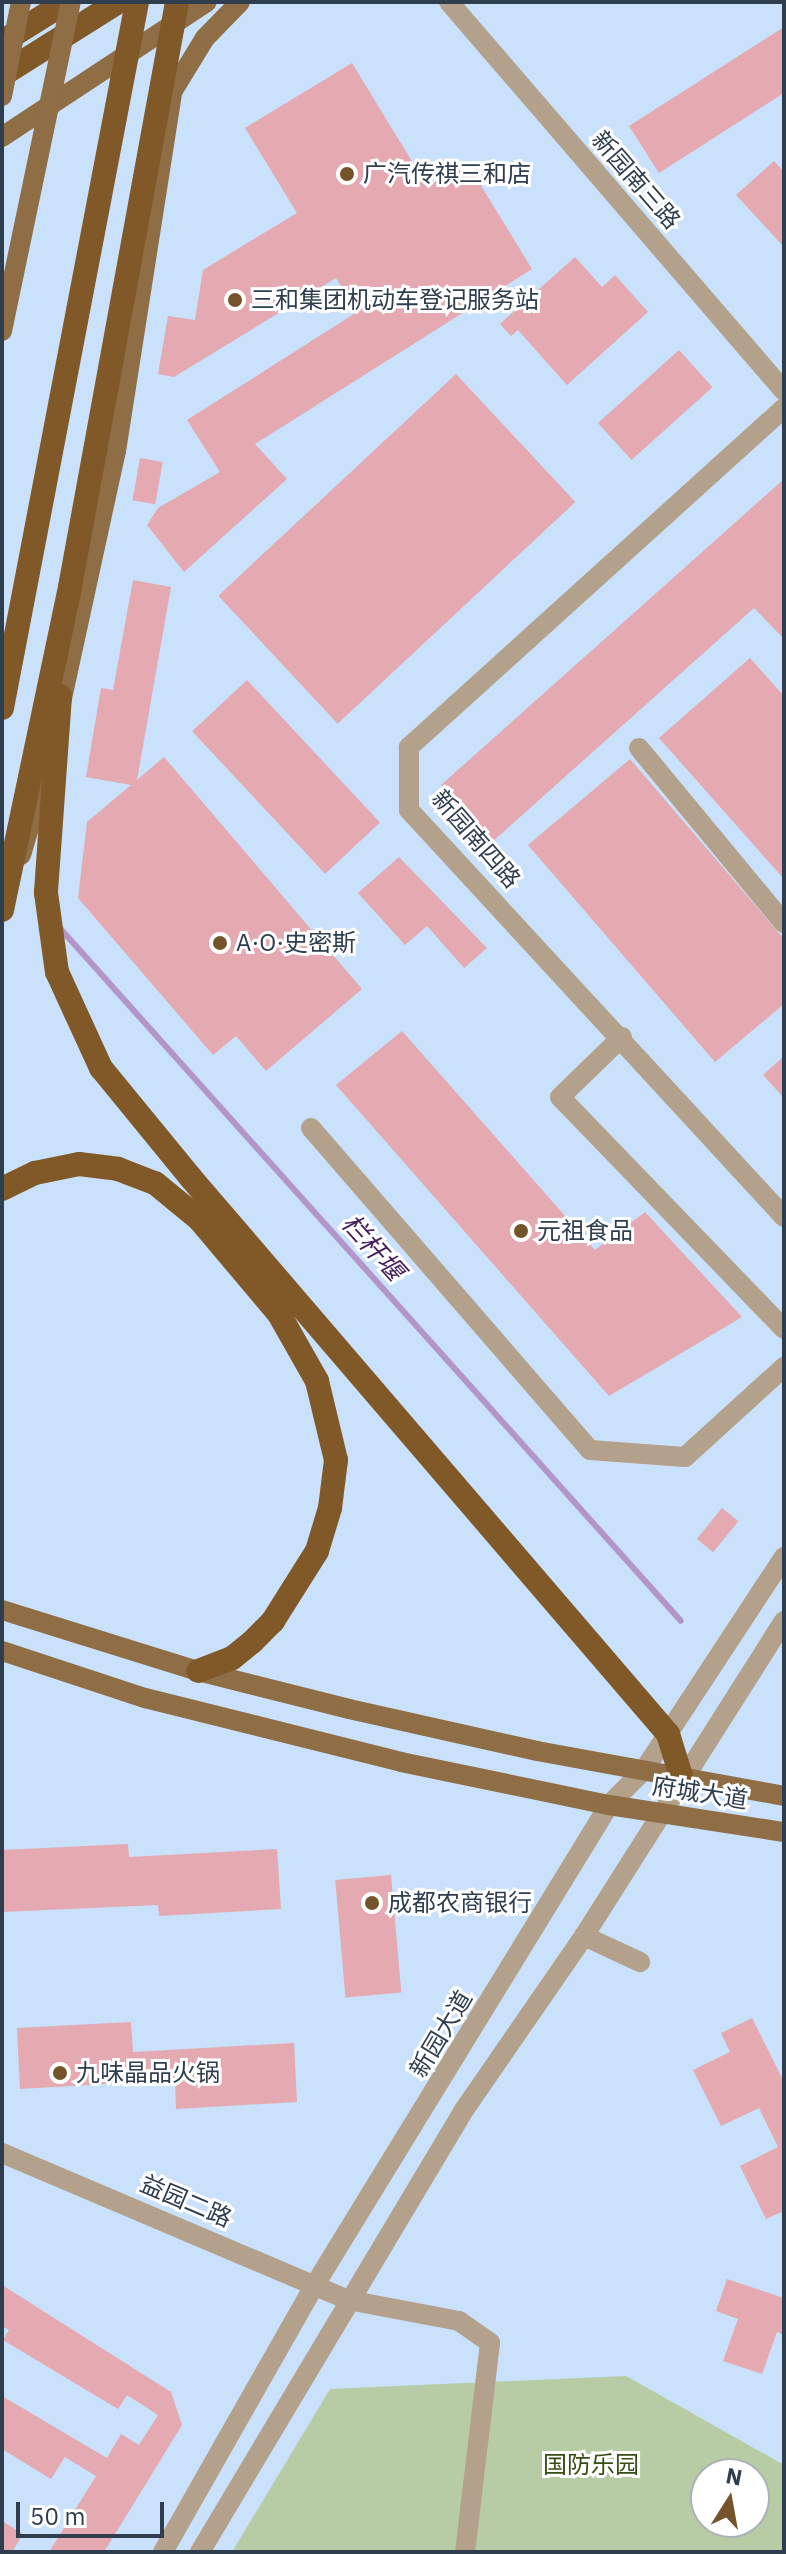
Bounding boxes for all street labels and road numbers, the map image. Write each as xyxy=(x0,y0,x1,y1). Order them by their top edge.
street label: 新园南三路 xyxy=(586,125,686,235)
street label: 新园南四路 xyxy=(426,784,526,894)
street label: 府城大道 xyxy=(650,1771,750,1815)
street label: 新园大道 xyxy=(404,1985,478,2083)
street label: 益园二路 xyxy=(136,2169,236,2233)

